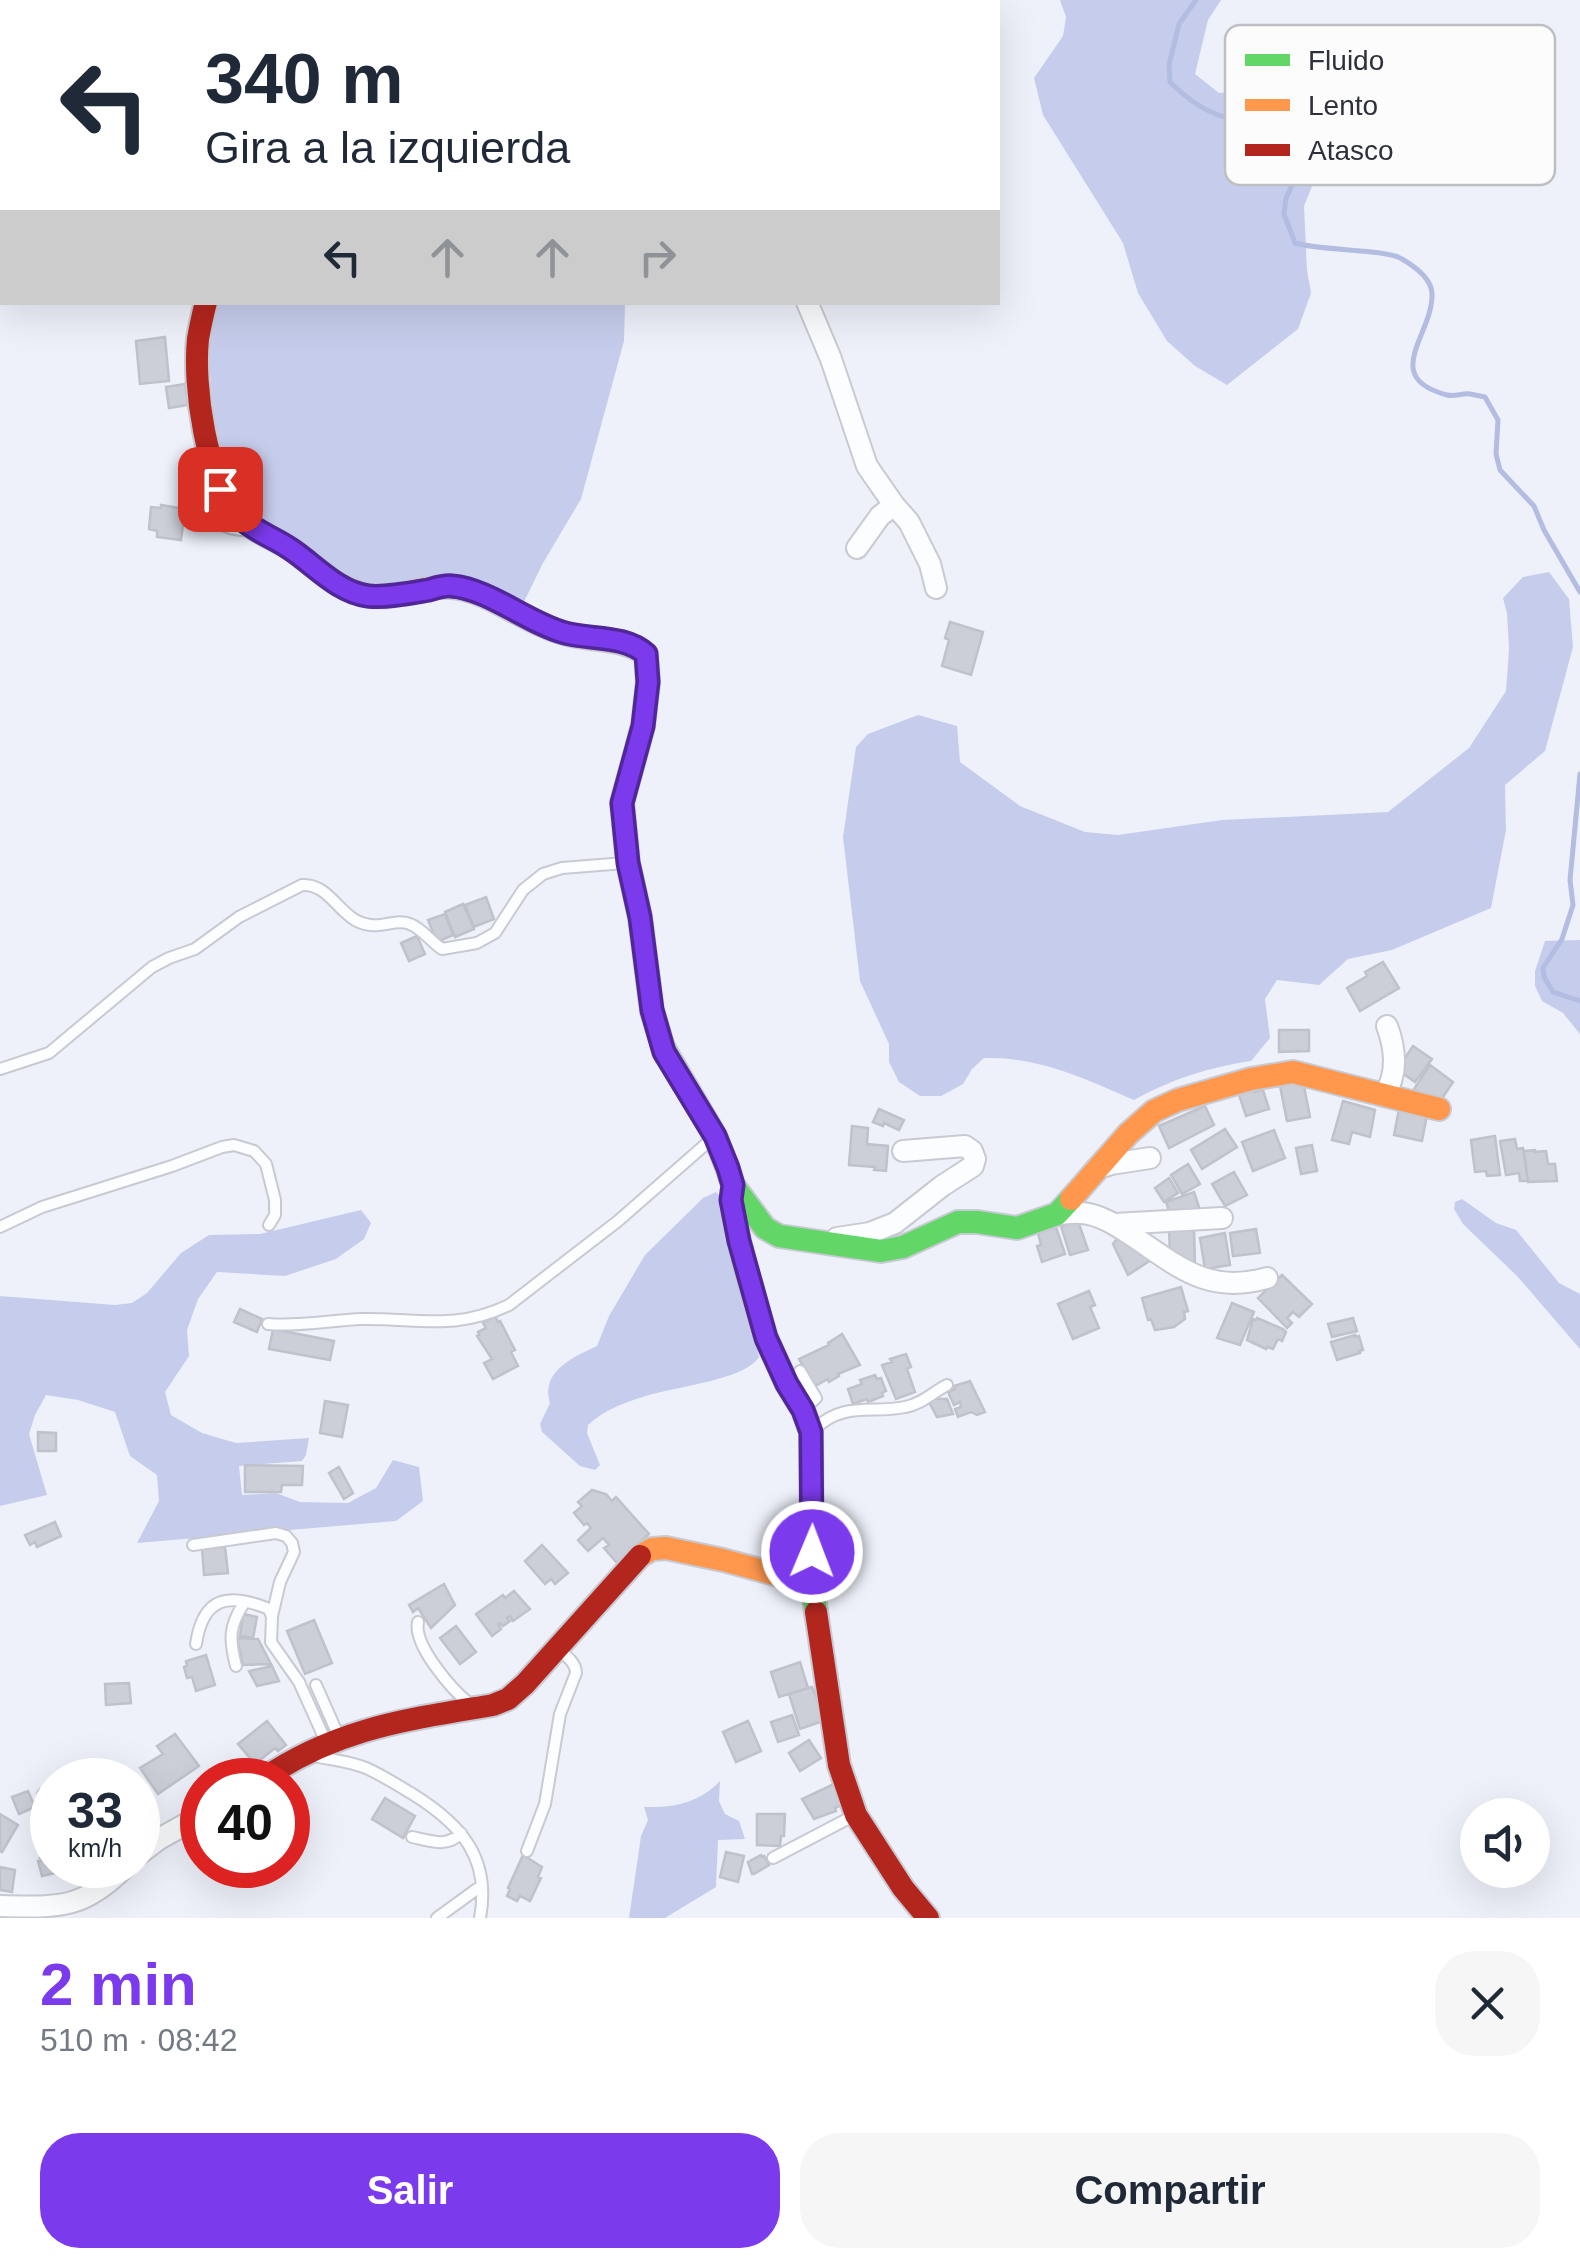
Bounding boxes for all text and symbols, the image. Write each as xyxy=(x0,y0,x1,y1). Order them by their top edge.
legend xyxy=(1225,25,1555,185)
icon: left xyxy=(40,40,170,170)
text: 340 m xyxy=(205,40,403,118)
text: Fluido xyxy=(1308,45,1384,76)
text: Lento xyxy=(1308,90,1378,121)
text: Gira a la izquierda xyxy=(205,122,570,173)
text: Atasco xyxy=(1308,135,1394,166)
icon: left xyxy=(315,230,370,285)
icon: ahead xyxy=(420,230,475,285)
icon: ahead xyxy=(525,230,580,285)
icon: right xyxy=(630,230,685,285)
pin xyxy=(178,447,263,532)
icon: arrive xyxy=(193,462,248,517)
position arrow xyxy=(760,1500,864,1604)
speed limit sign: 40 xyxy=(180,1758,310,1888)
text: 33 xyxy=(67,1783,123,1839)
map controls xyxy=(1460,1798,1550,1888)
button: sound xyxy=(1460,1798,1550,1888)
text: km/h xyxy=(68,1834,122,1862)
text: 2 min xyxy=(40,1951,197,2018)
button: close xyxy=(1435,1951,1540,2056)
text: 510 m · 08:42 xyxy=(40,2022,237,2058)
button: Salir xyxy=(40,2133,780,2248)
button: Compartir xyxy=(800,2133,1540,2248)

